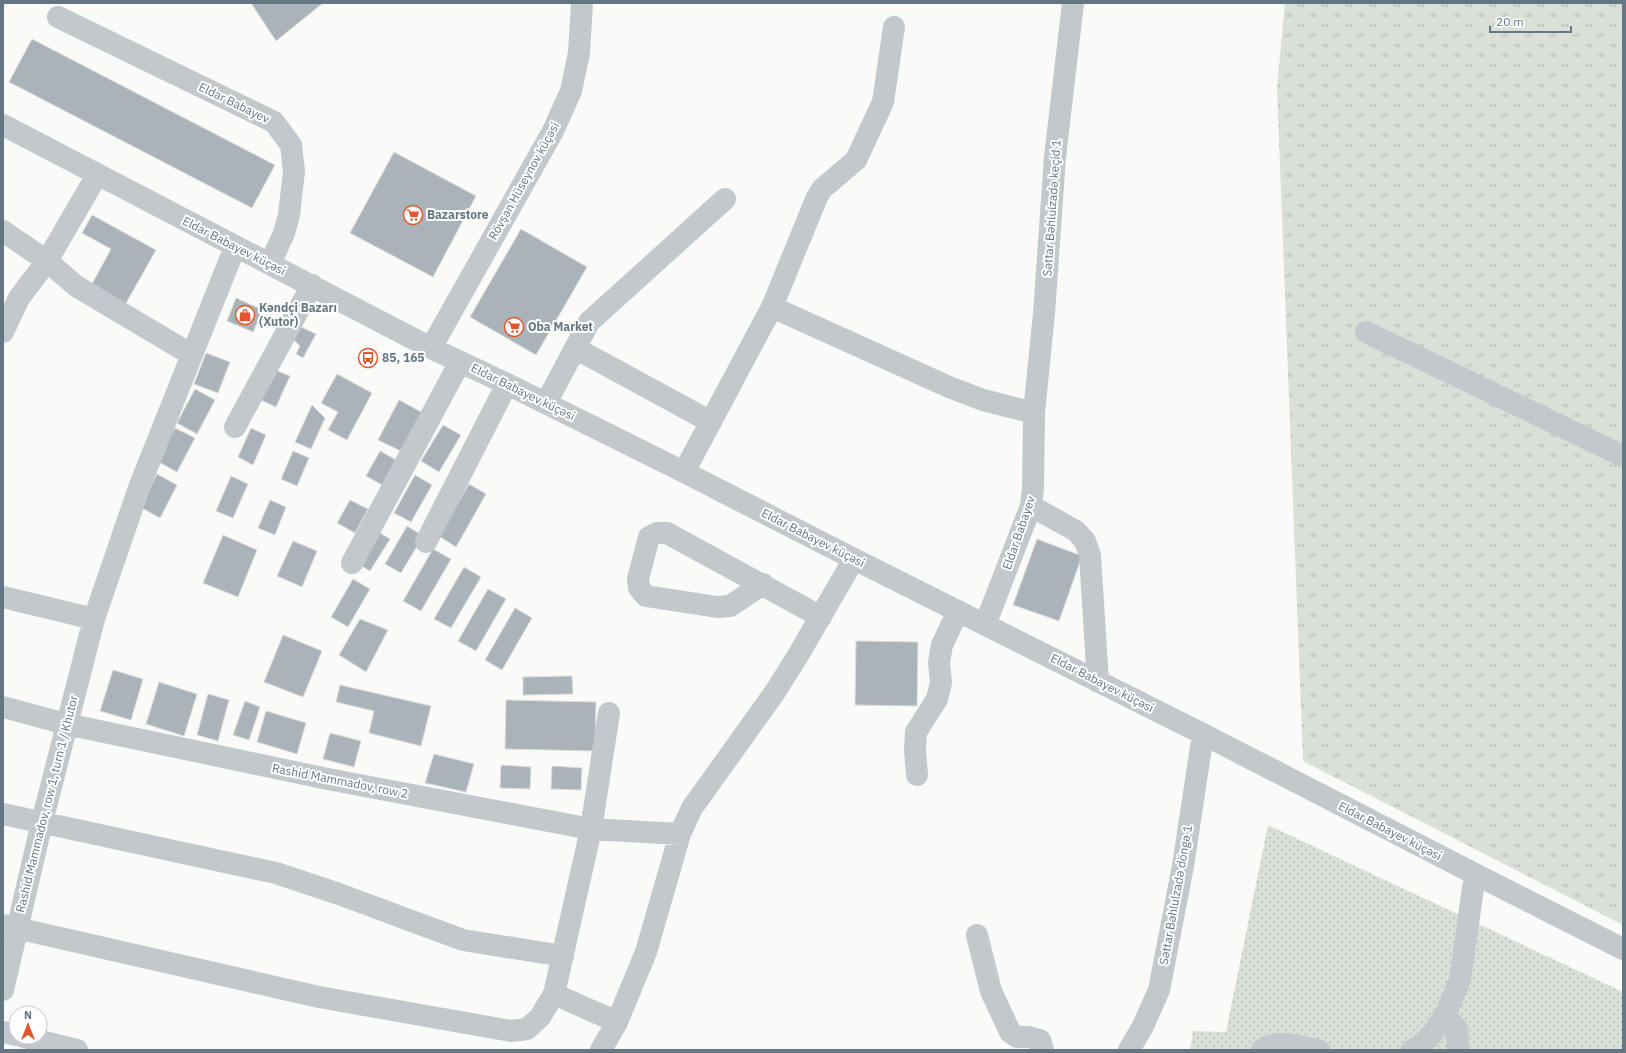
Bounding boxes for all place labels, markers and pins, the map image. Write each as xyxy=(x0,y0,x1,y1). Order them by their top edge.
supermarket icon: Bazarstore xyxy=(402,204,424,226)
place label: Bazarstore xyxy=(427,207,489,222)
place label: Kəndçi Bazarı (Xutor) xyxy=(259,300,337,329)
shop icon: Kəndçi Bazarı (Xutor) xyxy=(234,304,256,326)
supermarket icon: Oba Market xyxy=(503,316,525,338)
place label: Oba Market xyxy=(528,319,593,334)
bus stop icon: 85, 165 xyxy=(357,347,379,369)
place label: 85, 165 xyxy=(382,350,425,365)

